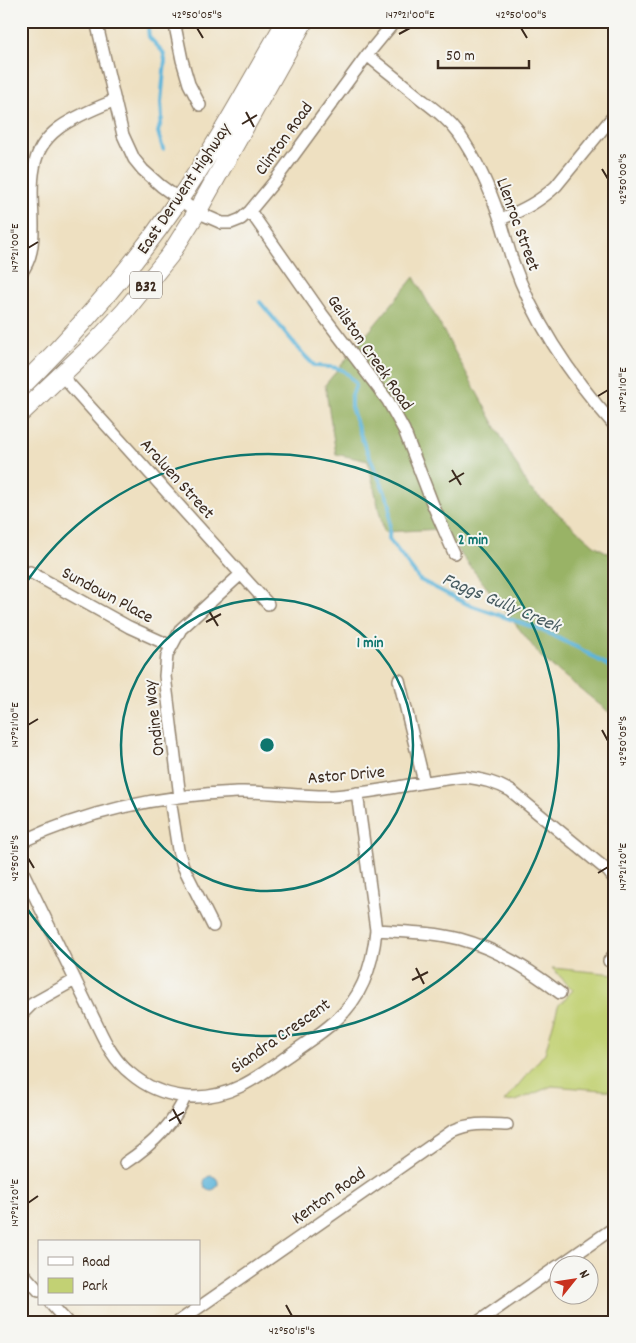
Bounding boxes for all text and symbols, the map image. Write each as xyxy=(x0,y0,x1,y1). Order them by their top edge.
text: 42°50'05"S xyxy=(172,7,222,24)
text: 147°21'00"E xyxy=(385,7,435,24)
text: 42°50'00"S xyxy=(495,7,547,24)
scale bar xyxy=(438,38,530,70)
text: 50 m xyxy=(446,46,475,68)
street label: Clinton Road xyxy=(250,98,320,181)
street label: East Derwent Highway xyxy=(132,118,239,260)
text: 42°50'00"S xyxy=(615,153,632,205)
street label: Llenroc Street xyxy=(488,175,545,275)
text: 147°21'00"E xyxy=(7,223,24,273)
road number: B32 xyxy=(130,272,162,298)
street label: Geilston Creek Road xyxy=(320,291,418,416)
text: 147°21'10"E xyxy=(615,367,632,413)
street label: Araluen Street xyxy=(133,434,219,526)
text: 2 min xyxy=(458,530,488,552)
street label: Sundown Place xyxy=(57,562,157,631)
water label: Faggs Gully Creek xyxy=(437,567,566,642)
text: 1 min xyxy=(357,633,383,655)
street label: Ondine Way xyxy=(138,677,173,757)
text: 147°21'10"E xyxy=(7,702,24,748)
text: 42°50'05"S xyxy=(615,716,632,766)
centre of rings xyxy=(258,736,276,754)
street label: Astor Drive xyxy=(307,761,386,792)
text: 42°50'15"S xyxy=(7,835,24,881)
text: 147°21'20"E xyxy=(615,843,632,891)
street label: Siandra Crescent xyxy=(226,993,337,1081)
street label: Kenton Road xyxy=(287,1162,372,1232)
text: 147°21'20"E xyxy=(7,1179,24,1227)
legend xyxy=(38,1240,200,1306)
text: Road xyxy=(82,1252,110,1274)
north arrow xyxy=(548,1256,598,1306)
text: N xyxy=(573,1267,594,1283)
text: Park xyxy=(82,1276,108,1298)
text: 42°50'15"S xyxy=(269,1323,315,1340)

